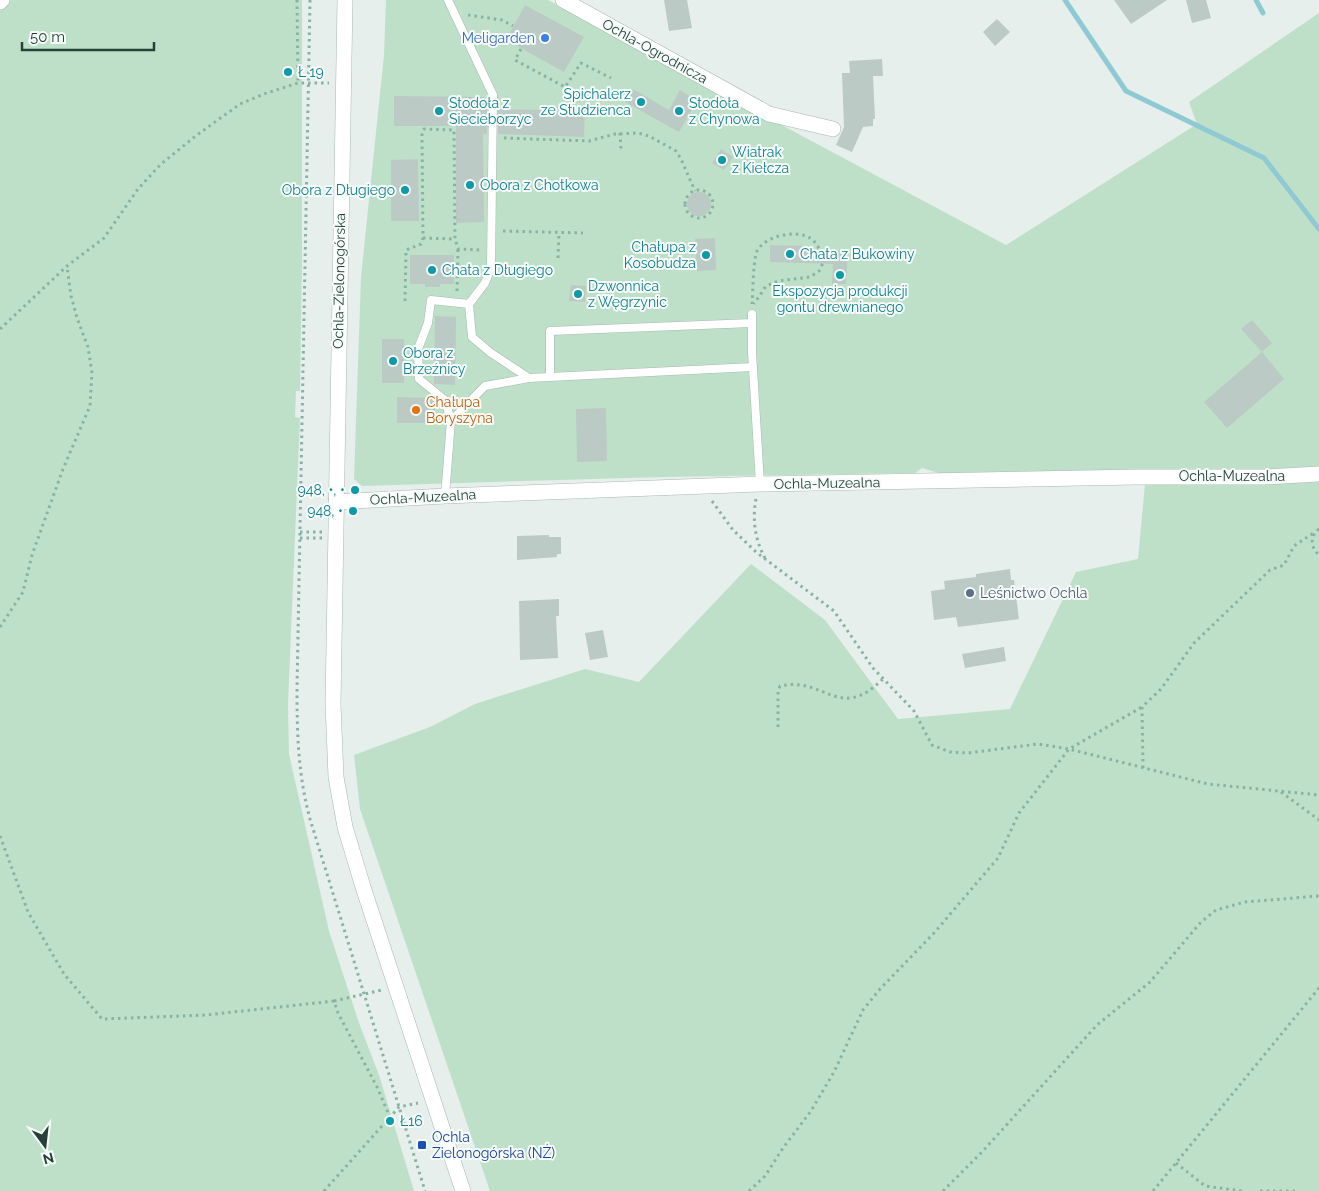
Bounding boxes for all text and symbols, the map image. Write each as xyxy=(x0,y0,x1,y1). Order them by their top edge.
street label: Ochla-Ogrodnicza xyxy=(600,15,710,87)
scale bar xyxy=(22,20,155,52)
text: 50 m xyxy=(30,28,65,46)
place label: Meligarden xyxy=(462,30,535,46)
marker: Meligarden xyxy=(539,32,551,44)
place label: Ł 19 xyxy=(298,64,324,80)
marker: Ł 19 xyxy=(282,66,294,78)
place label: Spichalerz ze Studzienca xyxy=(541,86,631,118)
place label: Stodoła z Siecieborzyc xyxy=(449,95,532,127)
place label: Stodoła z Chynowa xyxy=(689,95,760,127)
marker: Spichalerz ze Studzienca xyxy=(635,96,647,108)
marker: Stodoła z Siecieborzyc xyxy=(433,105,445,117)
marker: Stodoła z Chynowa xyxy=(673,105,685,117)
place label: Wiatrak z Kiełcza xyxy=(732,144,789,176)
marker: Wiatrak z Kiełcza xyxy=(716,154,728,166)
place label: Obora z Chotkowa xyxy=(480,177,599,193)
marker: Obora z Chotkowa xyxy=(464,179,476,191)
place label: Obora z Długiego xyxy=(282,182,395,198)
marker: Obora z Długiego xyxy=(399,184,411,196)
street label: Ochla-Zielonogórska xyxy=(330,213,348,349)
place label: Chałupa z Kosobudza xyxy=(624,239,696,271)
place label: Chata z Bukowiny xyxy=(800,246,915,262)
marker: Chata z Bukowiny xyxy=(784,248,796,260)
marker: Chałupa z Kosobudza xyxy=(700,249,712,261)
place label: Chata z Długiego xyxy=(442,262,553,278)
marker: Chata z Długiego xyxy=(426,264,438,276)
marker: Ekspozycja produkcji gontu drewnianego xyxy=(834,269,846,281)
place label: Dzwonnica z Węgrzynic xyxy=(588,278,667,310)
place label: Ekspozycja produkcji gontu drewnianego xyxy=(772,283,908,315)
marker: Dzwonnica z Węgrzynic xyxy=(572,288,584,300)
place label: Obora z Brzeźnicy xyxy=(403,345,466,377)
marker: Obora z Brzeźnicy xyxy=(387,355,399,367)
place label: Chałupa Boryszyna xyxy=(426,394,493,426)
marker: Chałupa Boryszyna xyxy=(410,404,422,416)
street label: Ochla-Muzealna xyxy=(1179,468,1285,484)
street label: Ochla-Muzealna xyxy=(774,474,880,492)
place label: 948, •, • xyxy=(298,482,345,498)
marker: 948, •, • xyxy=(349,484,361,496)
street label: Ochla-Muzealna xyxy=(369,486,477,508)
place label: 948, • xyxy=(307,503,343,519)
marker: 948, • xyxy=(347,505,359,517)
place label: Leśnictwo Ochla xyxy=(980,585,1087,601)
marker: Leśnictwo Ochla xyxy=(964,587,976,599)
place label: Ł16 xyxy=(400,1113,423,1129)
marker: Ł16 xyxy=(384,1115,396,1127)
north arrow xyxy=(20,1121,70,1171)
place label: Ochla Zielonogórska (NŻ) xyxy=(432,1129,555,1161)
marker: Ochla Zielonogórska (NŻ) xyxy=(416,1139,428,1151)
text: N xyxy=(41,1149,56,1168)

